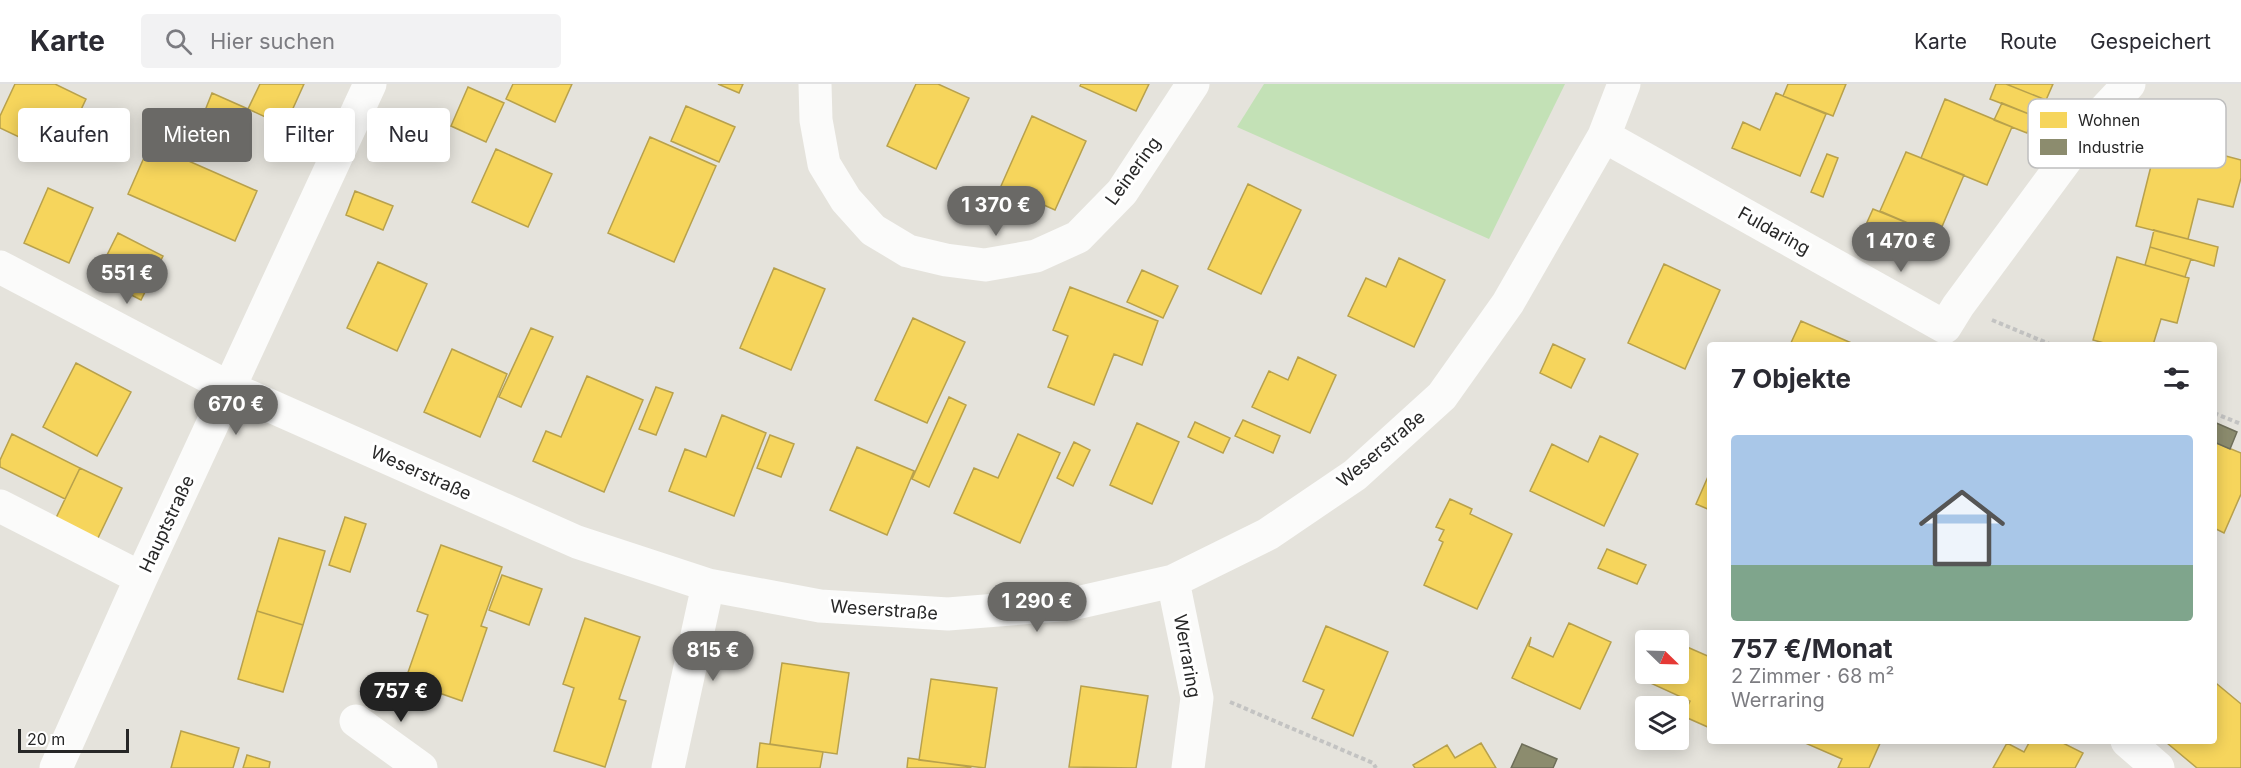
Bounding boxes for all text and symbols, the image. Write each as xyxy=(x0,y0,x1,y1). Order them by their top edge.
search box xyxy=(141,14,561,68)
text: Karte xyxy=(30,24,105,58)
icon: search xyxy=(162,25,195,58)
text: Hier suchen xyxy=(210,28,335,54)
text: Karte xyxy=(1914,29,1967,54)
text: Route xyxy=(2000,29,2057,54)
text: Gespeichert xyxy=(2090,29,2211,54)
legend xyxy=(2028,99,2226,168)
chip: Kaufen xyxy=(18,108,130,162)
chip: Mieten xyxy=(142,108,252,162)
chip: Filter xyxy=(264,108,355,162)
chip: Neu xyxy=(367,108,450,162)
text: Wohnen xyxy=(2078,110,2140,130)
street label: Leinering xyxy=(1101,132,1164,209)
text: Industrie xyxy=(2078,137,2144,157)
pin: 1 370 € xyxy=(941,186,1051,237)
text: 1 370 € xyxy=(961,193,1031,217)
street label: Fuldaring xyxy=(1734,202,1814,259)
pin: 1 470 € xyxy=(1846,222,1956,273)
text: 1 470 € xyxy=(1866,229,1936,253)
pin: 551 € xyxy=(85,254,169,305)
text: 551 € xyxy=(101,261,153,285)
icon: filters xyxy=(2160,362,2193,395)
text: 7 Objekte xyxy=(1731,363,1851,394)
pin: 670 € xyxy=(194,385,278,436)
text: 670 € xyxy=(208,392,264,416)
street label: Weserstraße xyxy=(1333,406,1429,491)
street label: Weserstraße xyxy=(368,441,475,504)
street label: Hauptstraße xyxy=(135,472,198,576)
icon: home xyxy=(1908,474,2016,582)
pin: 1 290 € xyxy=(982,582,1092,633)
text: 1 290 € xyxy=(1002,589,1072,613)
street label: Weserstraße xyxy=(829,595,939,624)
street label: Werraring xyxy=(1170,613,1205,699)
north arrow xyxy=(1635,630,1689,684)
map controls xyxy=(1635,630,1689,750)
pin: 815 € xyxy=(671,631,755,682)
text: 757 €/Monat xyxy=(1731,633,1893,664)
text: 815 € xyxy=(687,638,739,662)
text: 2 Zimmer · 68 m² xyxy=(1731,664,1894,688)
pin: 757 € xyxy=(359,672,443,723)
text: 757 € xyxy=(374,679,428,703)
text: Werraring xyxy=(1731,688,1825,712)
button: layers xyxy=(1635,696,1689,750)
scale bar xyxy=(18,726,129,754)
text: 20 m xyxy=(27,729,65,749)

